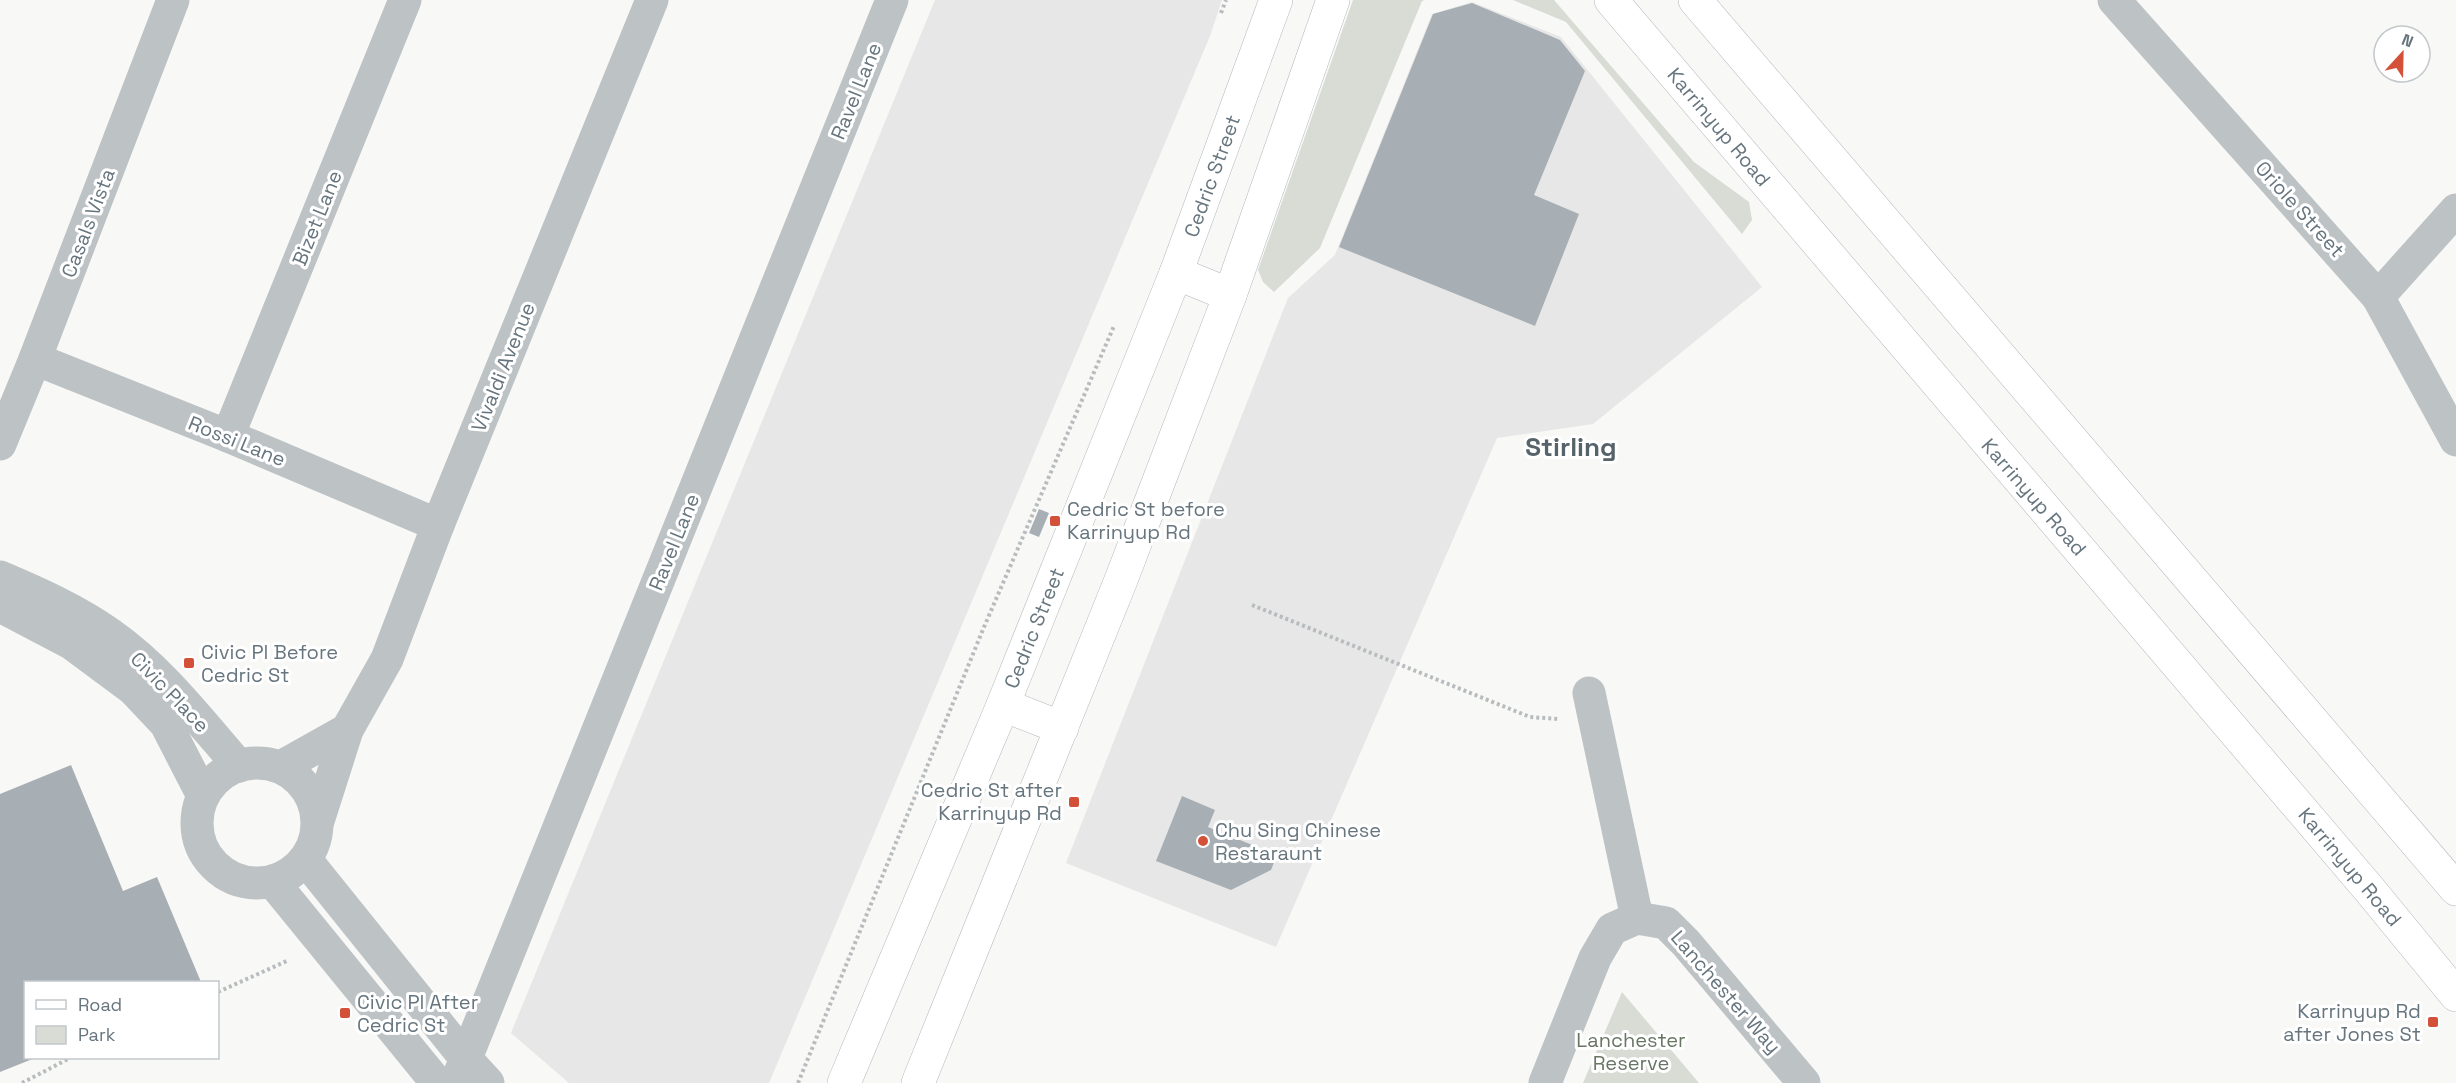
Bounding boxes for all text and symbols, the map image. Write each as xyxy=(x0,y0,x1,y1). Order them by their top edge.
north arrow xyxy=(2372,24,2432,84)
text: N xyxy=(2399,29,2416,52)
street label: Ravel Lane xyxy=(825,39,887,143)
street label: Karrinyup Road xyxy=(1662,62,1776,192)
street label: Cedric Street xyxy=(1178,111,1246,241)
street label: Oriole Street xyxy=(2250,155,2350,263)
street label: Casals Vista xyxy=(55,165,121,281)
street label: Bizet Lane xyxy=(286,167,348,269)
street label: Vivaldi Avenue xyxy=(465,298,541,436)
street label: Rossi Lane xyxy=(185,410,289,472)
district label: Stirling xyxy=(1525,430,1617,464)
street label: Karrinyup Road xyxy=(1976,433,2092,561)
street label: Ravel Lane xyxy=(643,490,705,594)
place label: Cedric St before Karrinyup Rd xyxy=(1067,496,1225,545)
marker: Cedric St before Karrinyup Rd xyxy=(1048,514,1062,528)
street label: Cedric Street xyxy=(998,564,1070,692)
place label: Civic Pl Before Cedric St xyxy=(201,639,338,688)
street label: Civic Place xyxy=(125,646,215,738)
marker: Civic Pl Before Cedric St xyxy=(182,656,196,670)
place label: Cedric St after Karrinyup Rd xyxy=(921,777,1062,826)
marker: Cedric St after Karrinyup Rd xyxy=(1067,795,1081,809)
street label: Karrinyup Road xyxy=(2293,802,2407,932)
place label: Chu Sing Chinese Restaraunt xyxy=(1215,817,1381,866)
marker: Chu Sing Chinese Restaraunt xyxy=(1196,834,1210,848)
street label: Lanchester Way xyxy=(1665,925,1787,1059)
legend xyxy=(24,981,219,1059)
place label: Civic Pl After Cedric St xyxy=(357,989,478,1038)
text: Road xyxy=(78,993,122,1016)
place label: Karrinyup Rd after Jones St xyxy=(2283,998,2421,1047)
marker: Civic Pl After Cedric St xyxy=(338,1006,352,1020)
marker: Karrinyup Rd after Jones St xyxy=(2426,1015,2440,1029)
text: Park xyxy=(78,1023,116,1046)
park label: Lanchester Reserve xyxy=(1576,1027,1686,1076)

